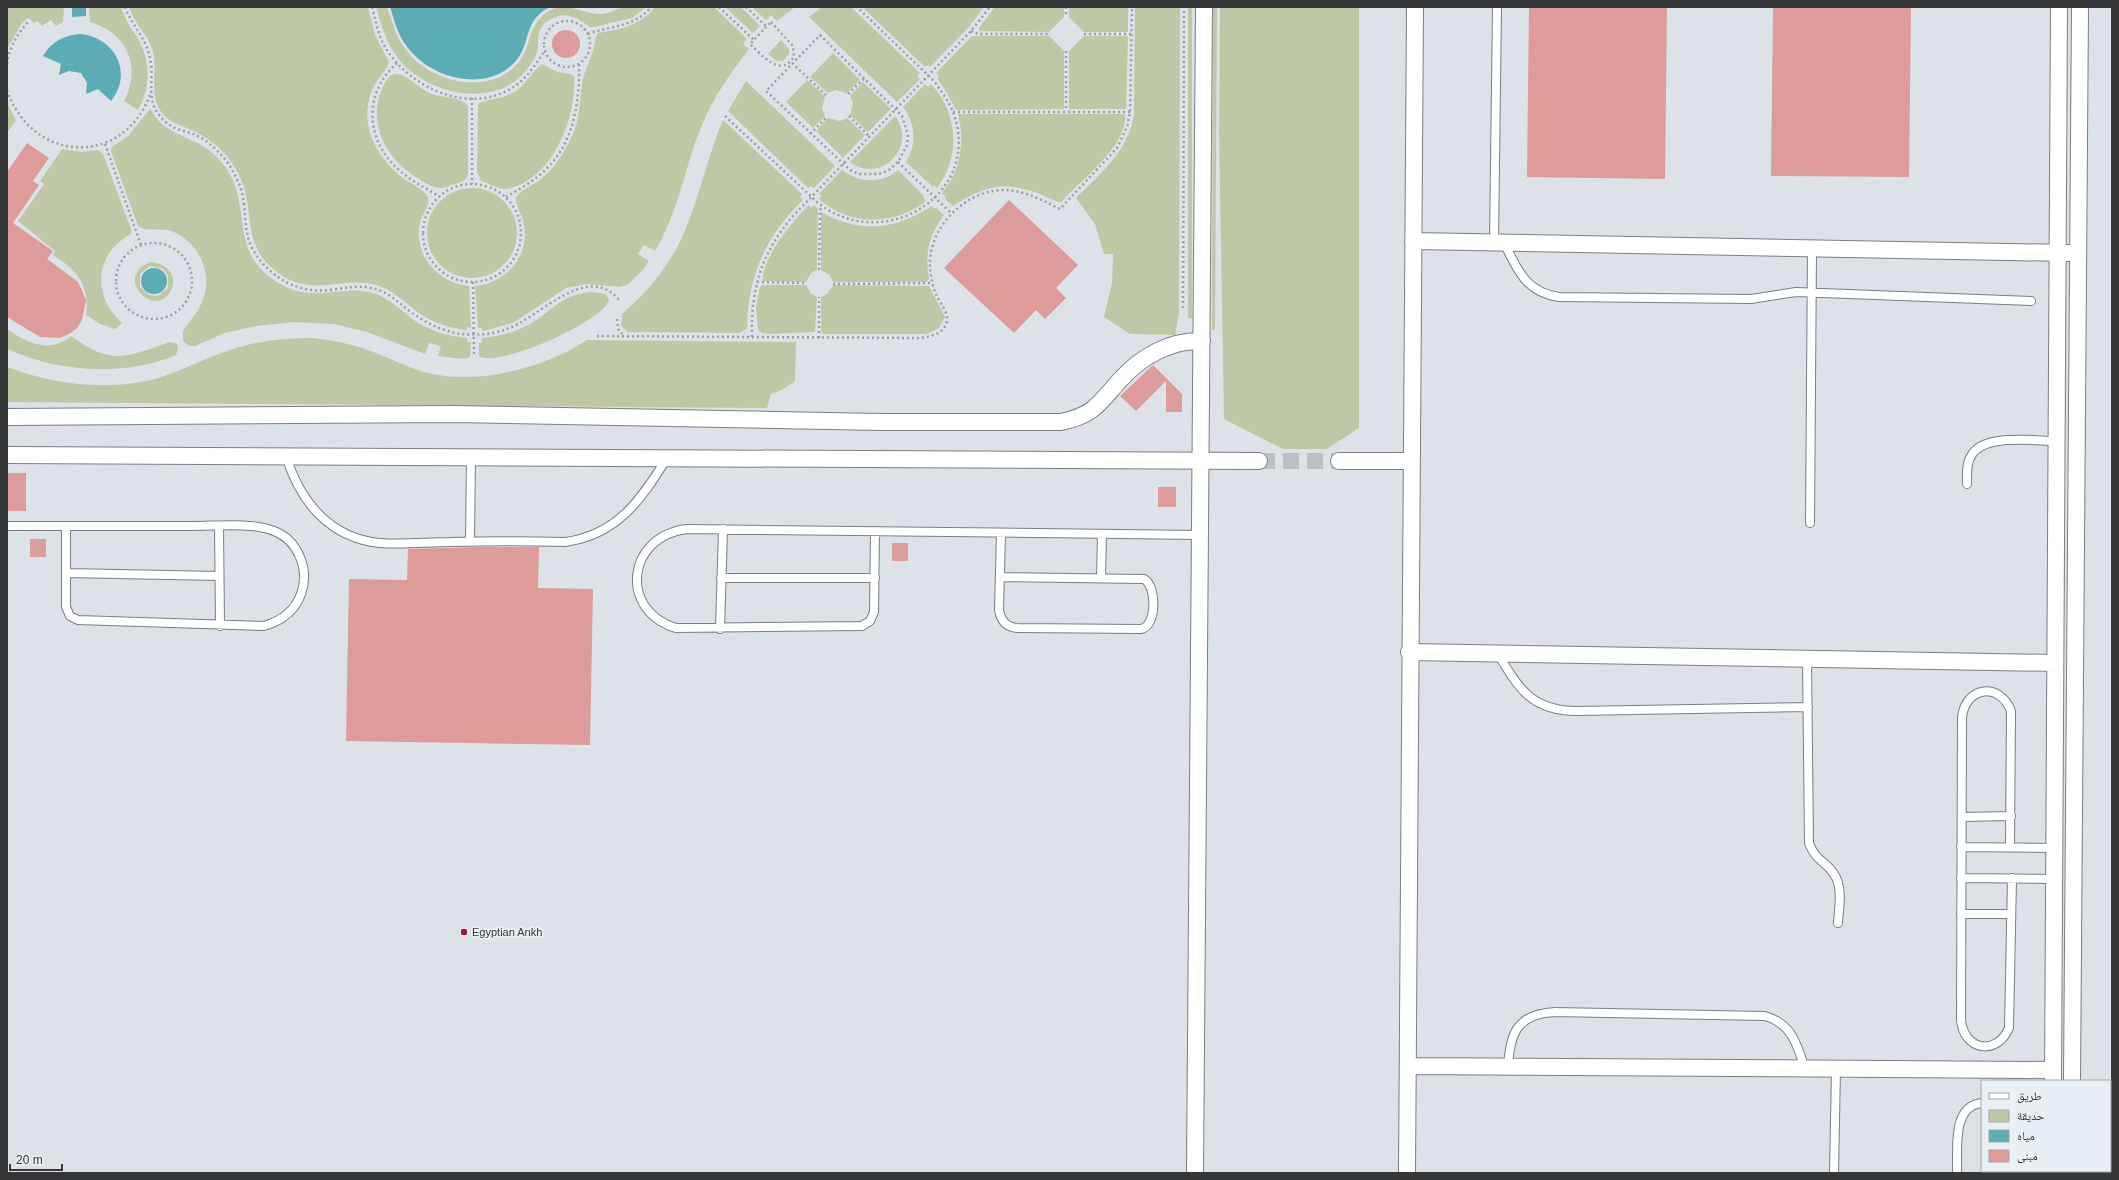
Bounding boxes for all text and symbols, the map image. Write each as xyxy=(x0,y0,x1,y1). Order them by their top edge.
place label: Egyptian Ankh xyxy=(472,926,542,938)
marker: Egyptian Ankh xyxy=(459,927,469,937)
legend xyxy=(1981,1080,2111,1172)
text: طريق xyxy=(2017,1089,2042,1103)
text: حديقة xyxy=(2017,1109,2045,1123)
text: مياه xyxy=(2017,1129,2035,1143)
scale bar xyxy=(10,1146,62,1172)
text: مبنى xyxy=(2017,1149,2038,1163)
text: 20 m xyxy=(16,1153,43,1167)

